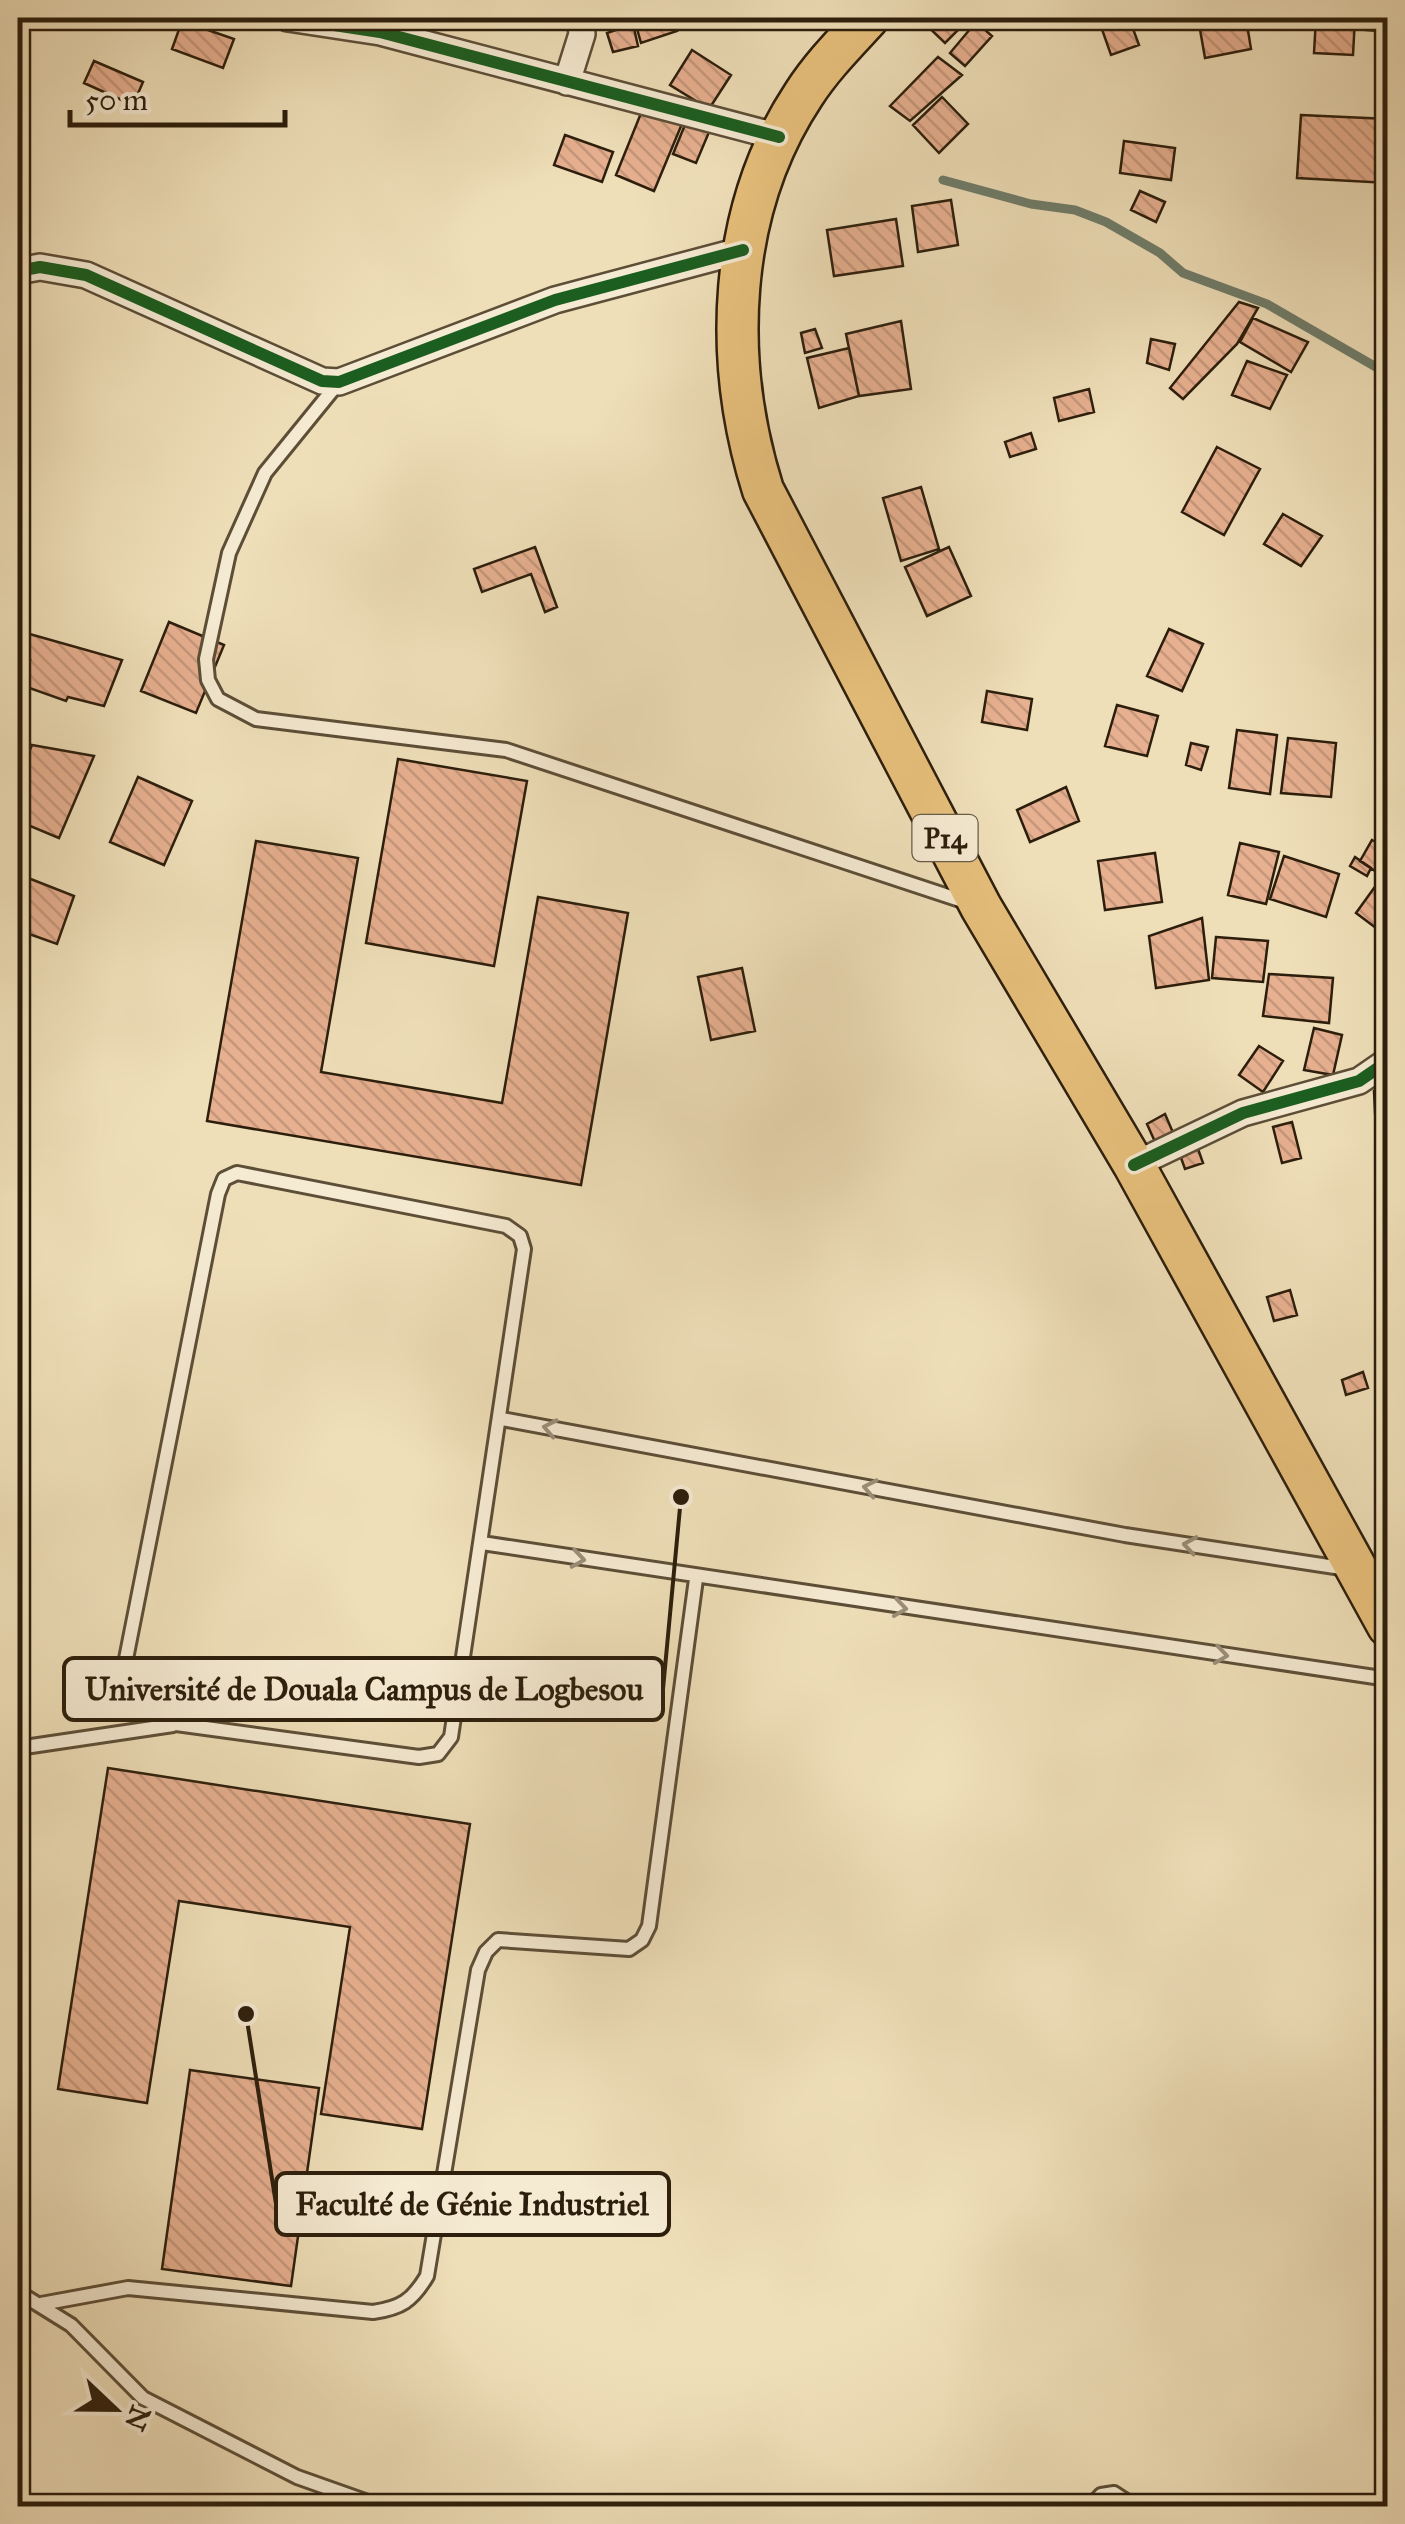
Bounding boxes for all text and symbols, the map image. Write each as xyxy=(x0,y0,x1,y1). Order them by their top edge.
scale bar xyxy=(70,65,285,127)
text: 50 m xyxy=(85,82,148,118)
road number: P14 xyxy=(912,815,978,861)
one-way arrow xyxy=(542,1419,559,1440)
one-way arrow xyxy=(862,1478,878,1499)
one-way arrow xyxy=(1181,1535,1198,1556)
one-way arrow xyxy=(570,1548,587,1569)
one-way arrow xyxy=(891,1597,908,1618)
one-way arrow xyxy=(1213,1644,1230,1665)
callout: Université de Douala Campus de Logbesou xyxy=(64,1658,663,1720)
text: Université de Douala Campus de Logbesou xyxy=(85,1670,643,1709)
callout: Faculté de Génie Industriel xyxy=(276,2173,669,2235)
text: Faculté de Génie Industriel xyxy=(295,2185,650,2224)
north arrow xyxy=(65,2359,165,2459)
text: N xyxy=(117,2401,158,2436)

